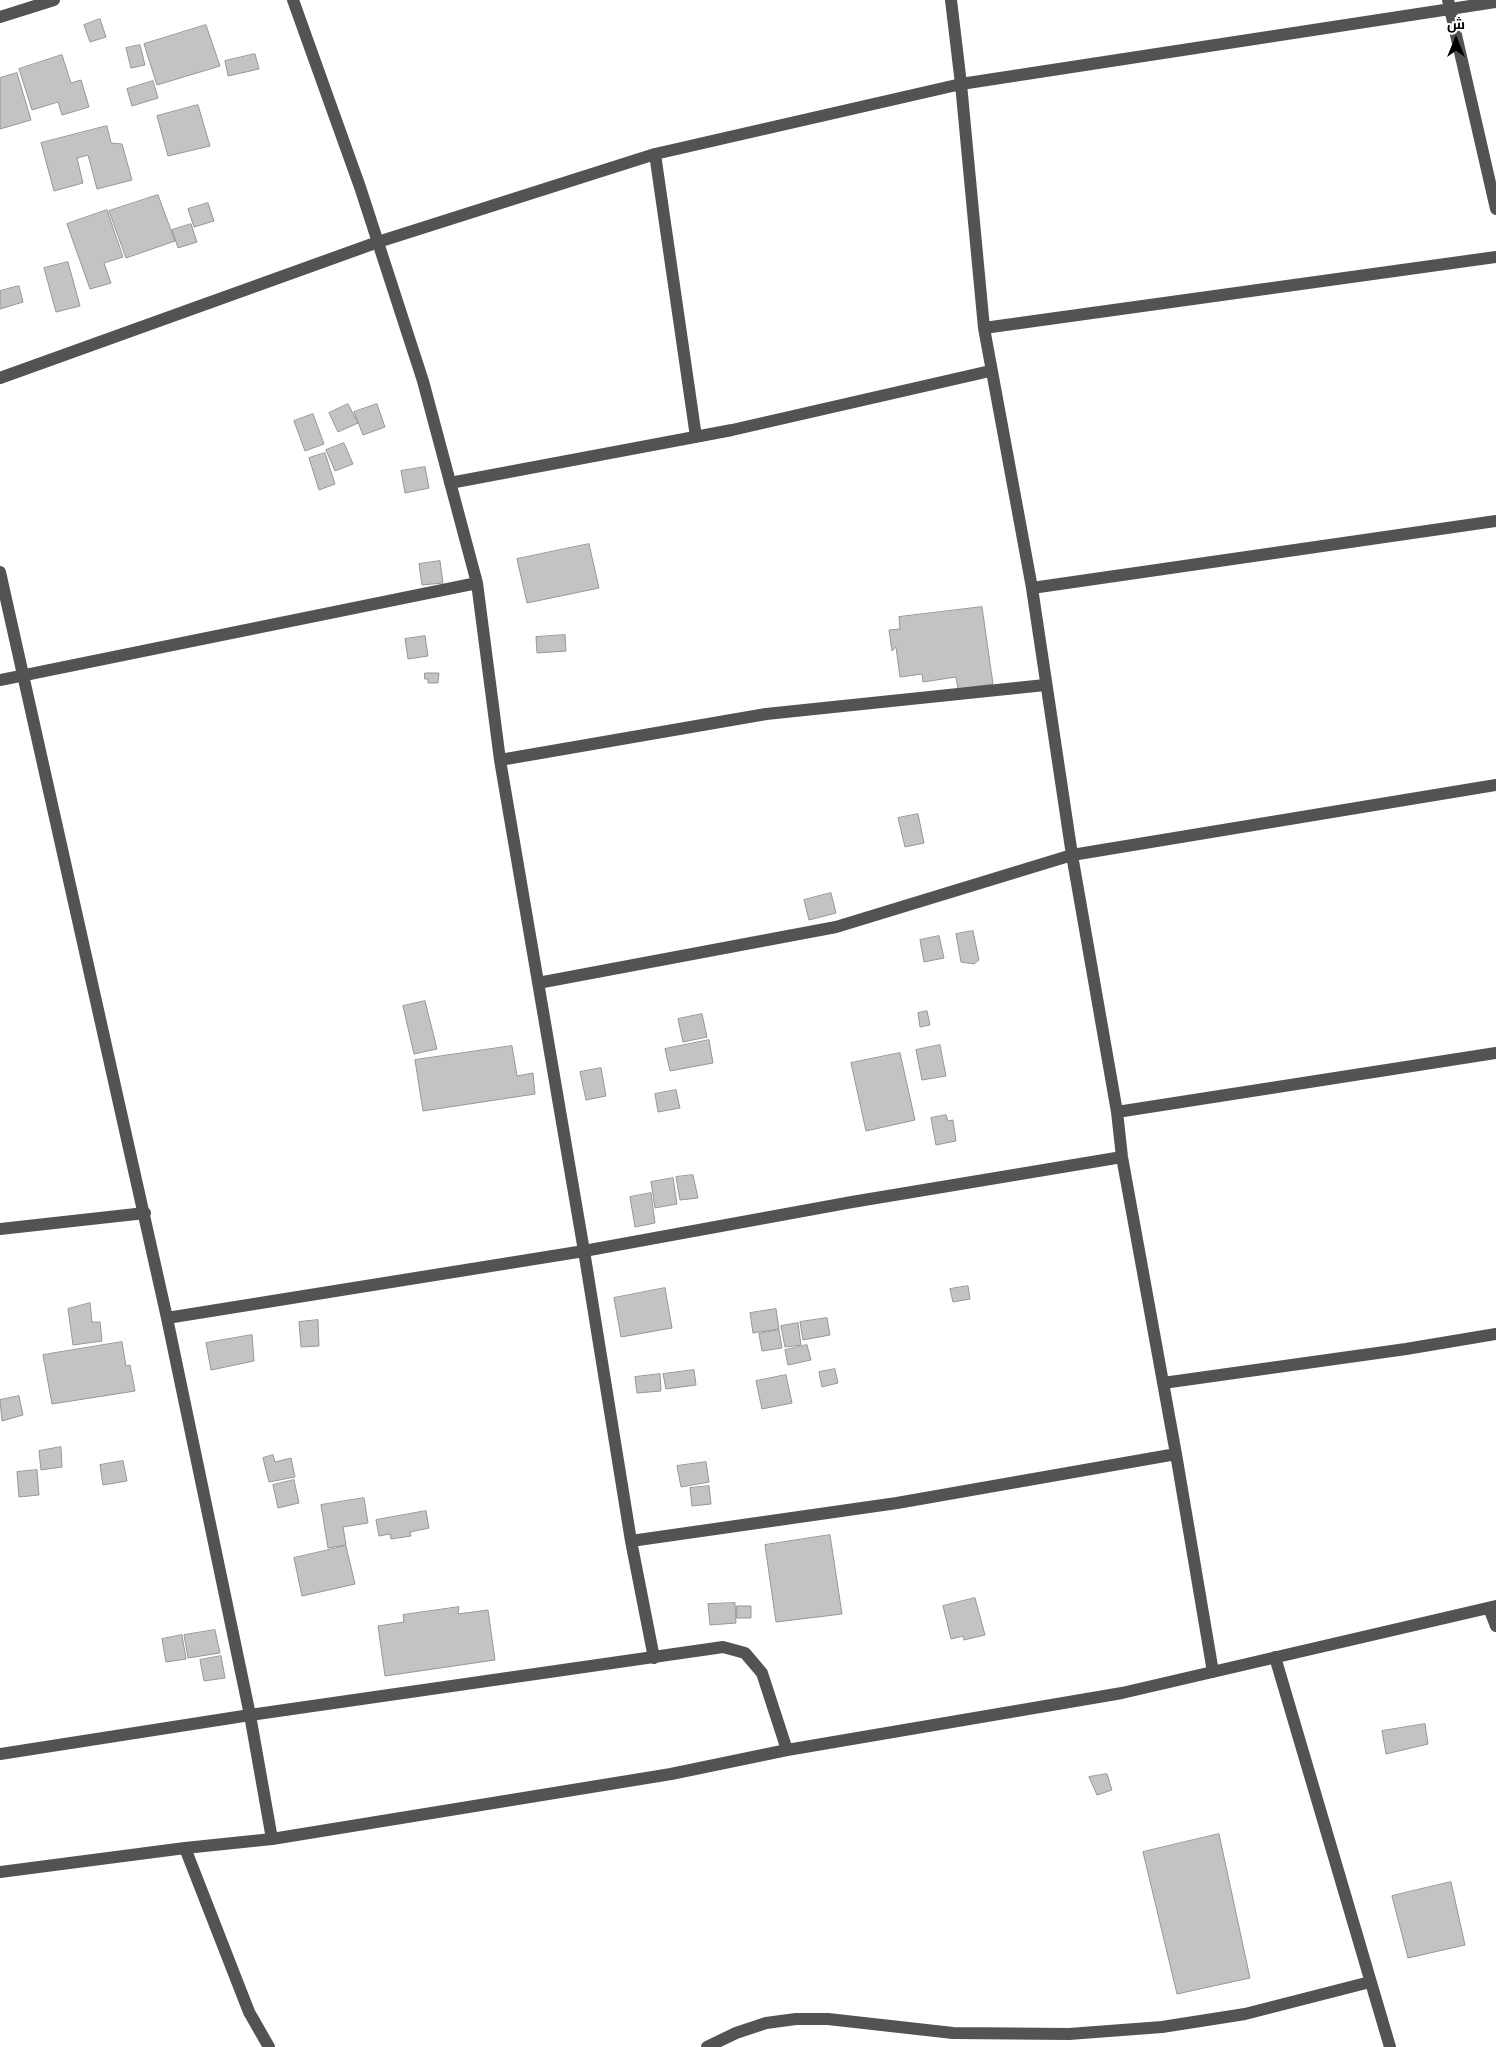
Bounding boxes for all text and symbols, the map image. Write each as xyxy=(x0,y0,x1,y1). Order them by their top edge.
north arrow xyxy=(1431,15,1481,65)
text: ش xyxy=(1447,16,1465,33)

